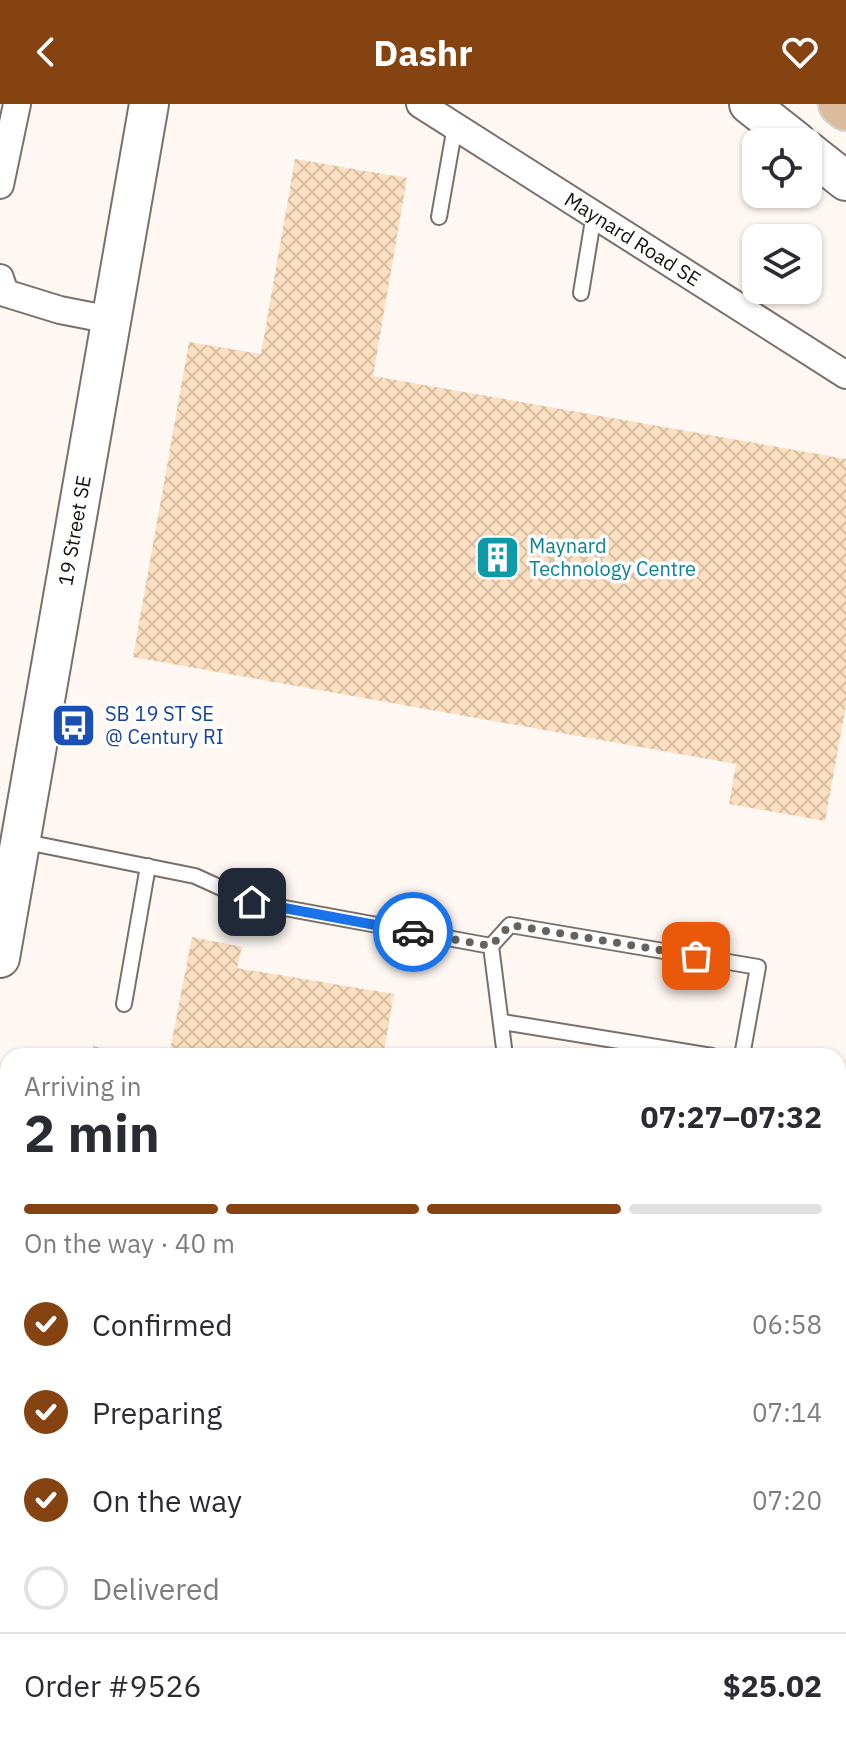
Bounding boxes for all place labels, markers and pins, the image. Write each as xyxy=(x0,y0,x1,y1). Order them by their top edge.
place label: Maynard Technology Centre xyxy=(529,532,696,582)
building icon: Maynard Technology Centre xyxy=(474,534,522,582)
place label: SB 19 ST SE @ Century RI xyxy=(105,700,224,750)
bus stop icon: SB 19 ST SE @ Century RI xyxy=(50,701,98,749)
pin xyxy=(218,868,286,936)
pin xyxy=(662,922,730,990)

